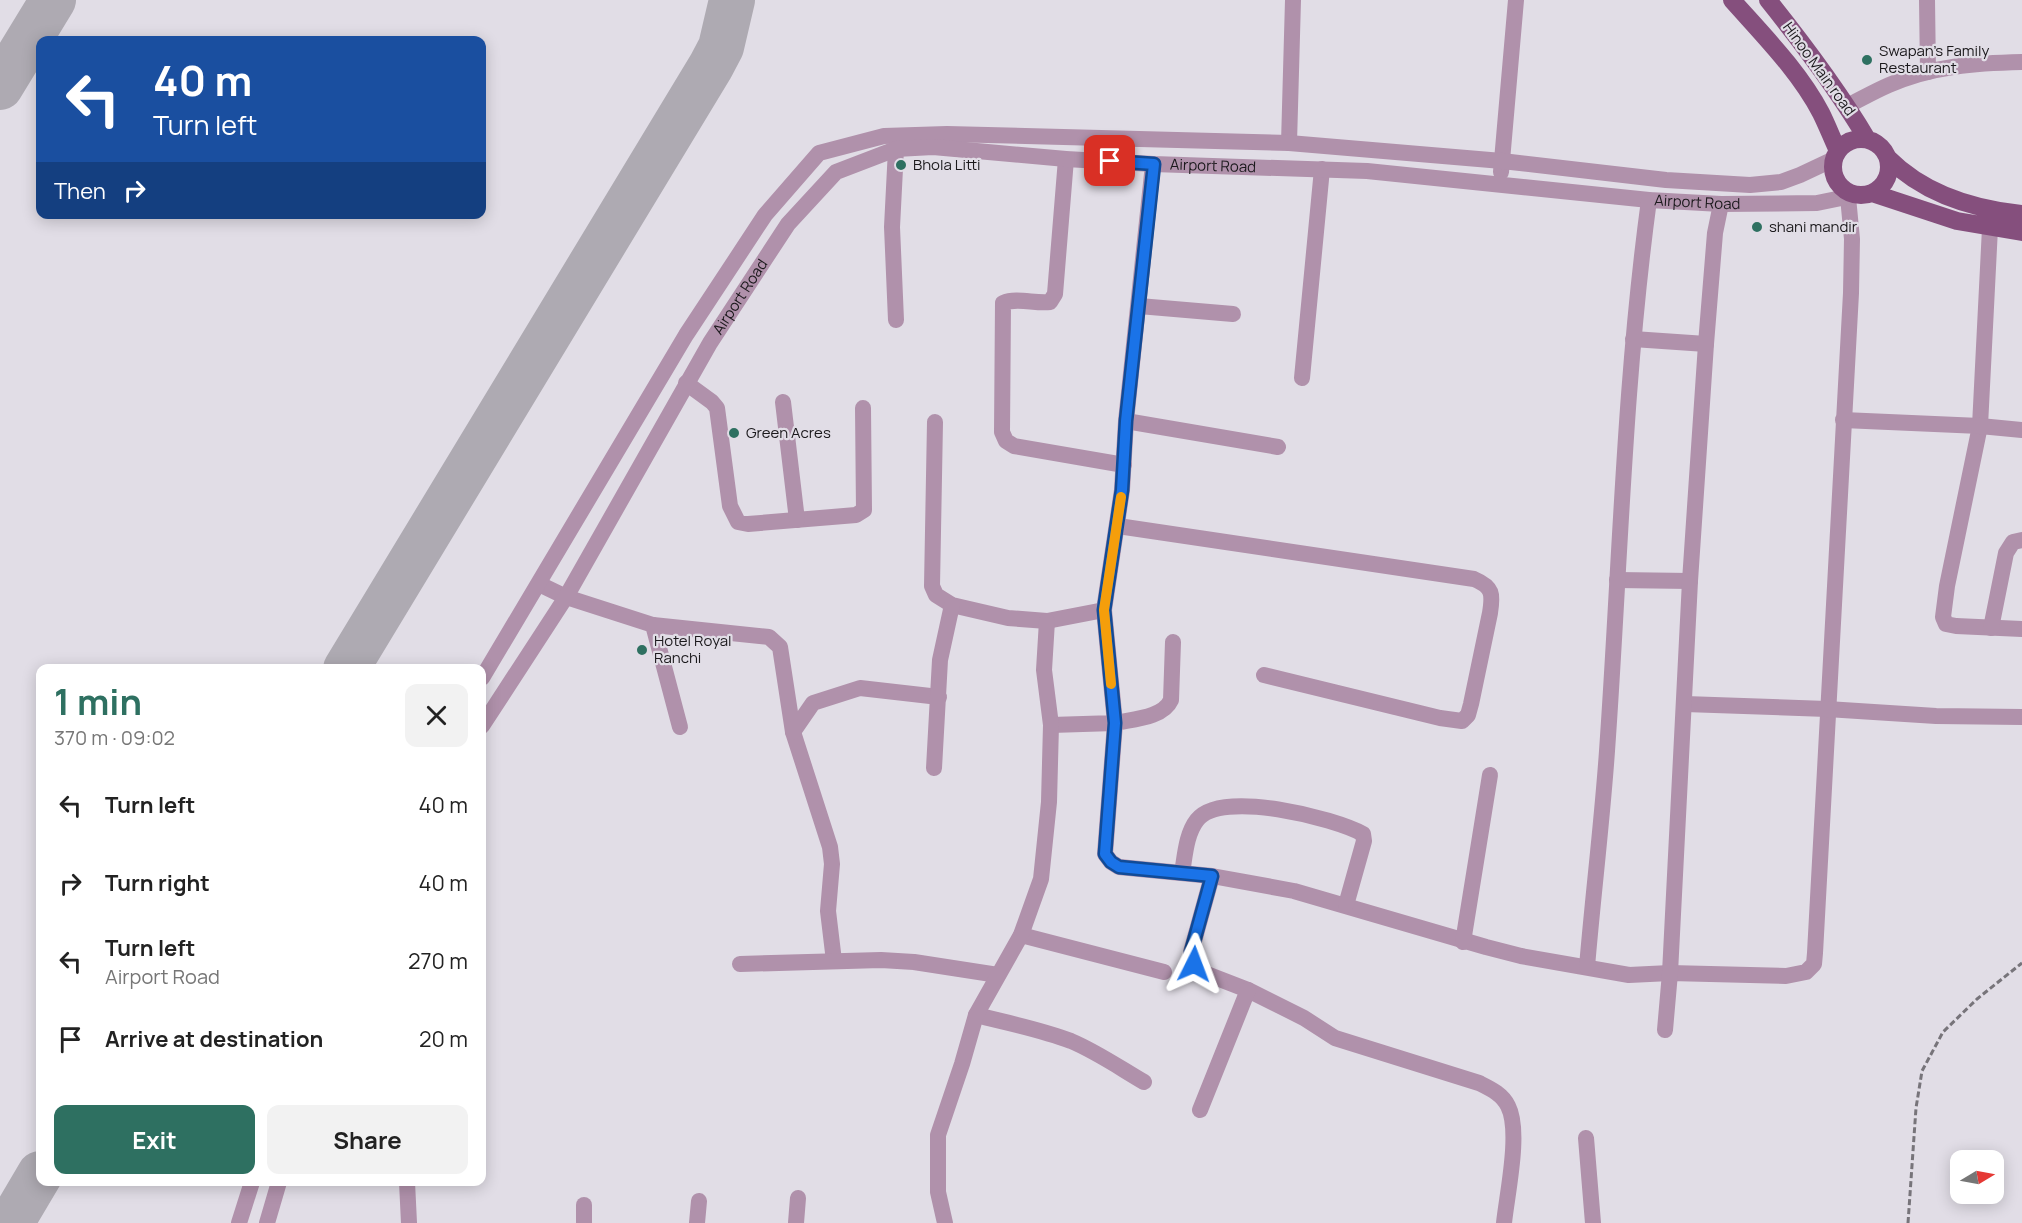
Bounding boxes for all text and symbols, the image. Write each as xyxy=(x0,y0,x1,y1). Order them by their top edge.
street label: Hinoo Main road xyxy=(1778,18,1861,120)
place label: Swapan's Family Restaurant xyxy=(1879,40,1989,78)
text: 40 m xyxy=(153,51,252,109)
marker: Swapan's Family Restaurant xyxy=(1860,53,1874,67)
icon: left xyxy=(54,60,132,138)
text: Turn left xyxy=(153,106,257,143)
pin xyxy=(1084,135,1135,186)
icon: arrive xyxy=(1093,144,1126,177)
place label: Bhola Litti xyxy=(913,154,981,175)
street label: Airport Road xyxy=(1170,154,1256,177)
marker: Bhola Litti xyxy=(894,158,908,172)
icon: right xyxy=(118,174,151,207)
text: Then xyxy=(54,176,106,206)
street label: Airport Road xyxy=(1654,189,1741,214)
place label: shani mandir xyxy=(1769,216,1858,237)
marker: shani mandir xyxy=(1750,220,1764,234)
street label: Airport Road xyxy=(707,255,772,338)
place label: Green Acres xyxy=(746,422,831,443)
marker: Green Acres xyxy=(727,426,741,440)
place label: Hotel Royal Ranchi xyxy=(654,630,732,668)
marker: Hotel Royal Ranchi xyxy=(635,643,649,657)
text: 1 min xyxy=(54,677,142,726)
button: close xyxy=(405,684,468,747)
text: 370 m · 09:02 xyxy=(54,724,175,751)
icon: left xyxy=(54,789,87,822)
text: Turn left xyxy=(105,790,195,820)
text: 40 m xyxy=(419,790,468,820)
icon: right xyxy=(54,867,87,900)
text: Turn right xyxy=(105,868,210,898)
text: 40 m xyxy=(419,868,468,898)
position arrow xyxy=(1162,932,1226,996)
text: Turn left xyxy=(105,933,195,963)
icon: left xyxy=(54,945,87,978)
text: 270 m xyxy=(408,946,468,976)
text: Airport Road xyxy=(105,963,220,990)
icon: arrive xyxy=(54,1023,87,1056)
text: Arrive at destination xyxy=(105,1024,323,1054)
text: 20 m xyxy=(419,1024,468,1054)
button: Exit xyxy=(54,1105,255,1174)
button: Share xyxy=(267,1105,468,1174)
north arrow xyxy=(1950,1150,2004,1204)
map controls xyxy=(1950,1150,2004,1204)

